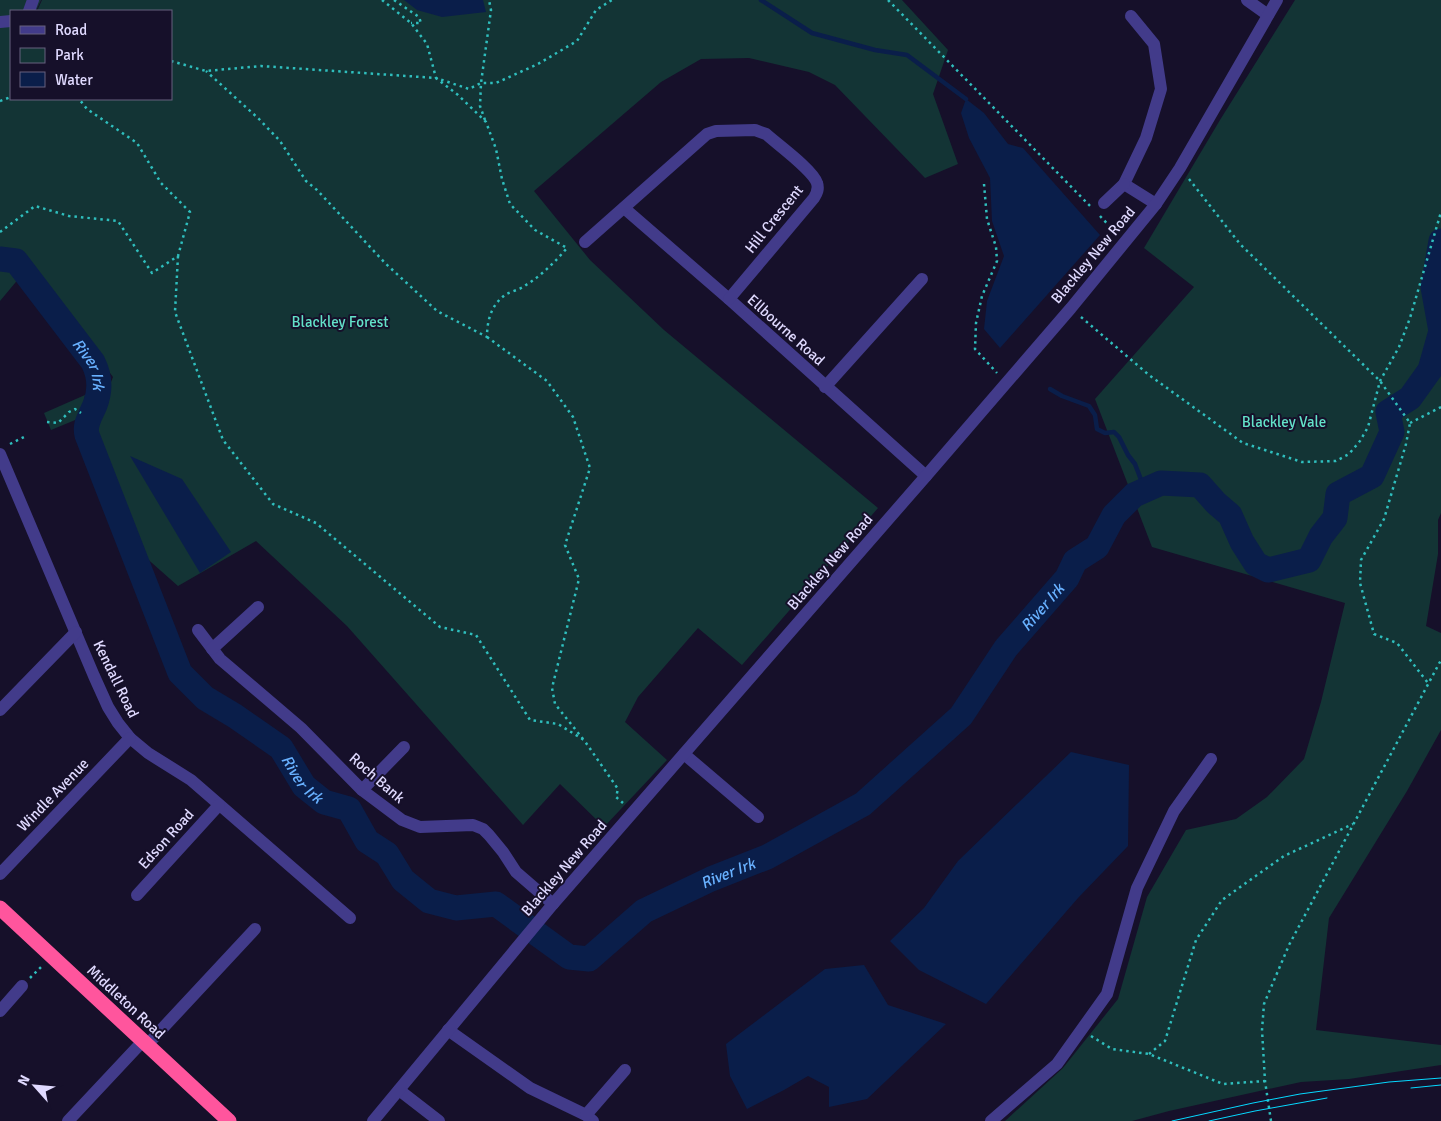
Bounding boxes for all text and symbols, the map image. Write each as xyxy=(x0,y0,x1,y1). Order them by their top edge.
legend xyxy=(10,10,172,100)
text: Road xyxy=(55,21,87,39)
text: Park xyxy=(55,46,84,64)
text: Water xyxy=(55,71,93,89)
street label: Hill Crescent xyxy=(741,181,807,257)
street label: Blackley New Road xyxy=(1047,203,1139,307)
street label: Ellbourne Road xyxy=(744,291,828,369)
park label: Blackley Forest xyxy=(291,313,389,331)
water label: River Irk xyxy=(68,335,108,392)
park label: Blackley Vale xyxy=(1242,413,1326,431)
street label: Blackley New Road xyxy=(783,510,877,614)
water label: River Irk xyxy=(1016,578,1070,636)
street label: Kendall Road xyxy=(90,637,143,721)
street label: Roch Bank xyxy=(346,749,409,807)
water label: River Irk xyxy=(276,751,328,809)
street label: Windle Avenue xyxy=(14,755,92,835)
street label: Edson Road xyxy=(134,805,198,873)
street label: Blackley New Road xyxy=(517,816,611,920)
water label: River Irk xyxy=(697,853,760,894)
street label: Middleton Road xyxy=(83,961,169,1043)
north arrow xyxy=(10,1061,60,1111)
text: N xyxy=(14,1072,34,1089)

